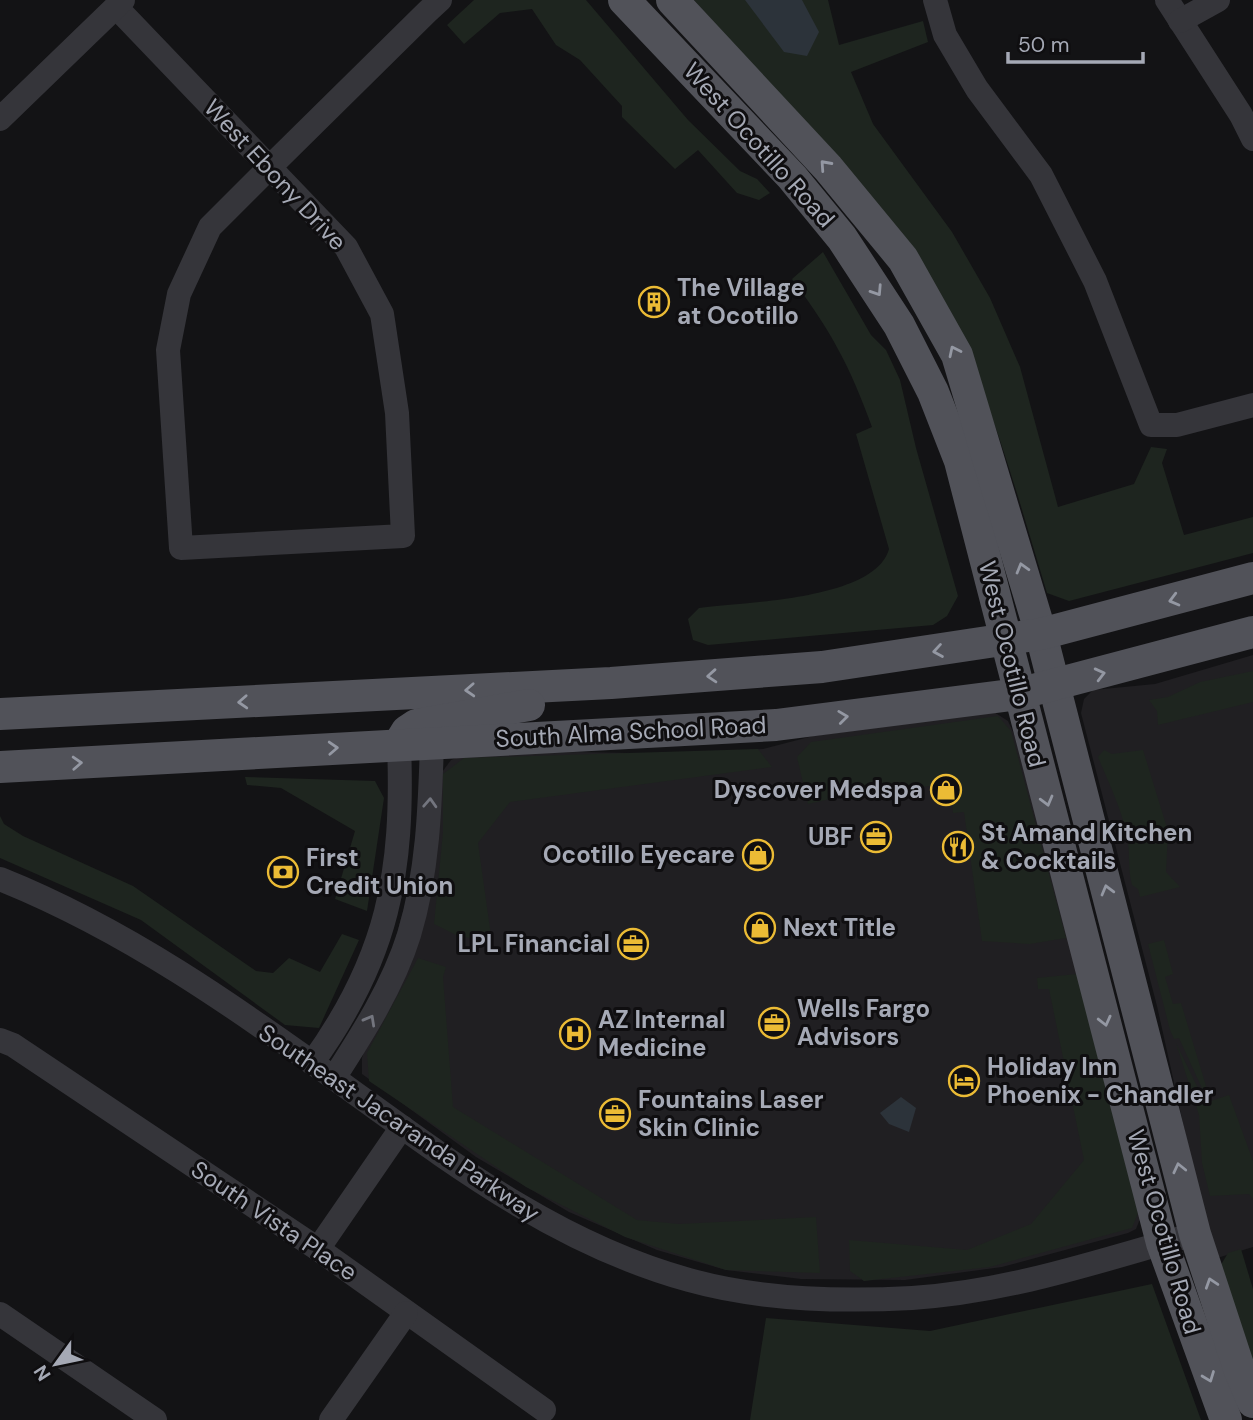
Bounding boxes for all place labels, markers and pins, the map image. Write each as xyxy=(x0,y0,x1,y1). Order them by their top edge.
place label: The Village at Ocotillo xyxy=(677,272,805,331)
building icon: The Village at Ocotillo xyxy=(637,285,671,319)
shop icon: Dyscover Medspa xyxy=(929,773,963,807)
place label: Dyscover Medspa xyxy=(714,774,923,805)
place label: St Amand Kitchen & Cocktails xyxy=(981,817,1192,876)
office icon: UBF xyxy=(859,820,893,854)
place label: UBF xyxy=(808,821,853,852)
restaurant icon: St Amand Kitchen & Cocktails xyxy=(941,830,975,864)
shop icon: Ocotillo Eyecare xyxy=(741,838,775,872)
place label: Ocotillo Eyecare xyxy=(543,839,735,870)
place label: First Credit Union xyxy=(306,842,453,901)
bank icon: First Credit Union xyxy=(266,855,300,889)
shop icon: Next Title xyxy=(743,911,777,945)
place label: Next Title xyxy=(783,912,896,943)
office icon: LPL Financial xyxy=(616,927,650,961)
place label: LPL Financial xyxy=(458,928,610,959)
place label: Wells Fargo Advisors xyxy=(797,993,930,1052)
place label: AZ Internal Medicine xyxy=(598,1004,725,1063)
office icon: Wells Fargo Advisors xyxy=(757,1006,791,1040)
hospital icon: AZ Internal Medicine xyxy=(558,1017,592,1051)
place label: Holiday Inn Phoenix - Chandler xyxy=(987,1051,1214,1110)
hotel icon: Holiday Inn Phoenix - Chandler xyxy=(947,1064,981,1098)
place label: Fountains Laser Skin Clinic xyxy=(638,1084,824,1143)
office icon: Fountains Laser Skin Clinic xyxy=(598,1097,632,1131)

